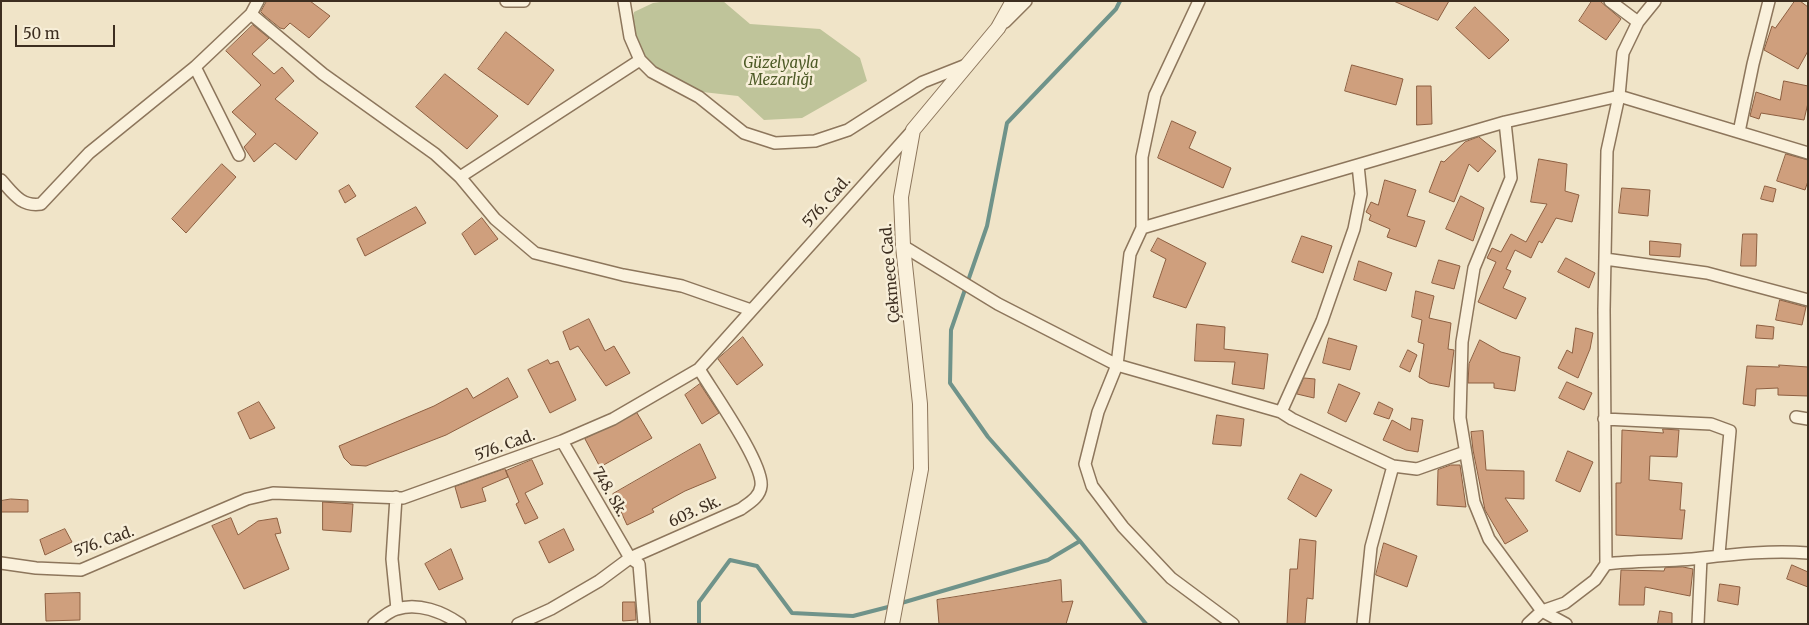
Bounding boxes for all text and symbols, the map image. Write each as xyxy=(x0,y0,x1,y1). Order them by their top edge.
scale bar xyxy=(18,15,118,47)
text: 50 m xyxy=(23,24,60,43)
park label: Güzelyayla Mezarlığı xyxy=(743,55,819,90)
street label: 576. Cad. xyxy=(799,173,855,231)
street label: Çekmece Cad. xyxy=(878,223,904,323)
street label: 576. Cad. xyxy=(472,427,538,465)
street label: 748. Sk. xyxy=(588,464,630,520)
street label: 603. Sk. xyxy=(666,493,724,531)
street label: 576. Cad. xyxy=(71,523,137,561)

